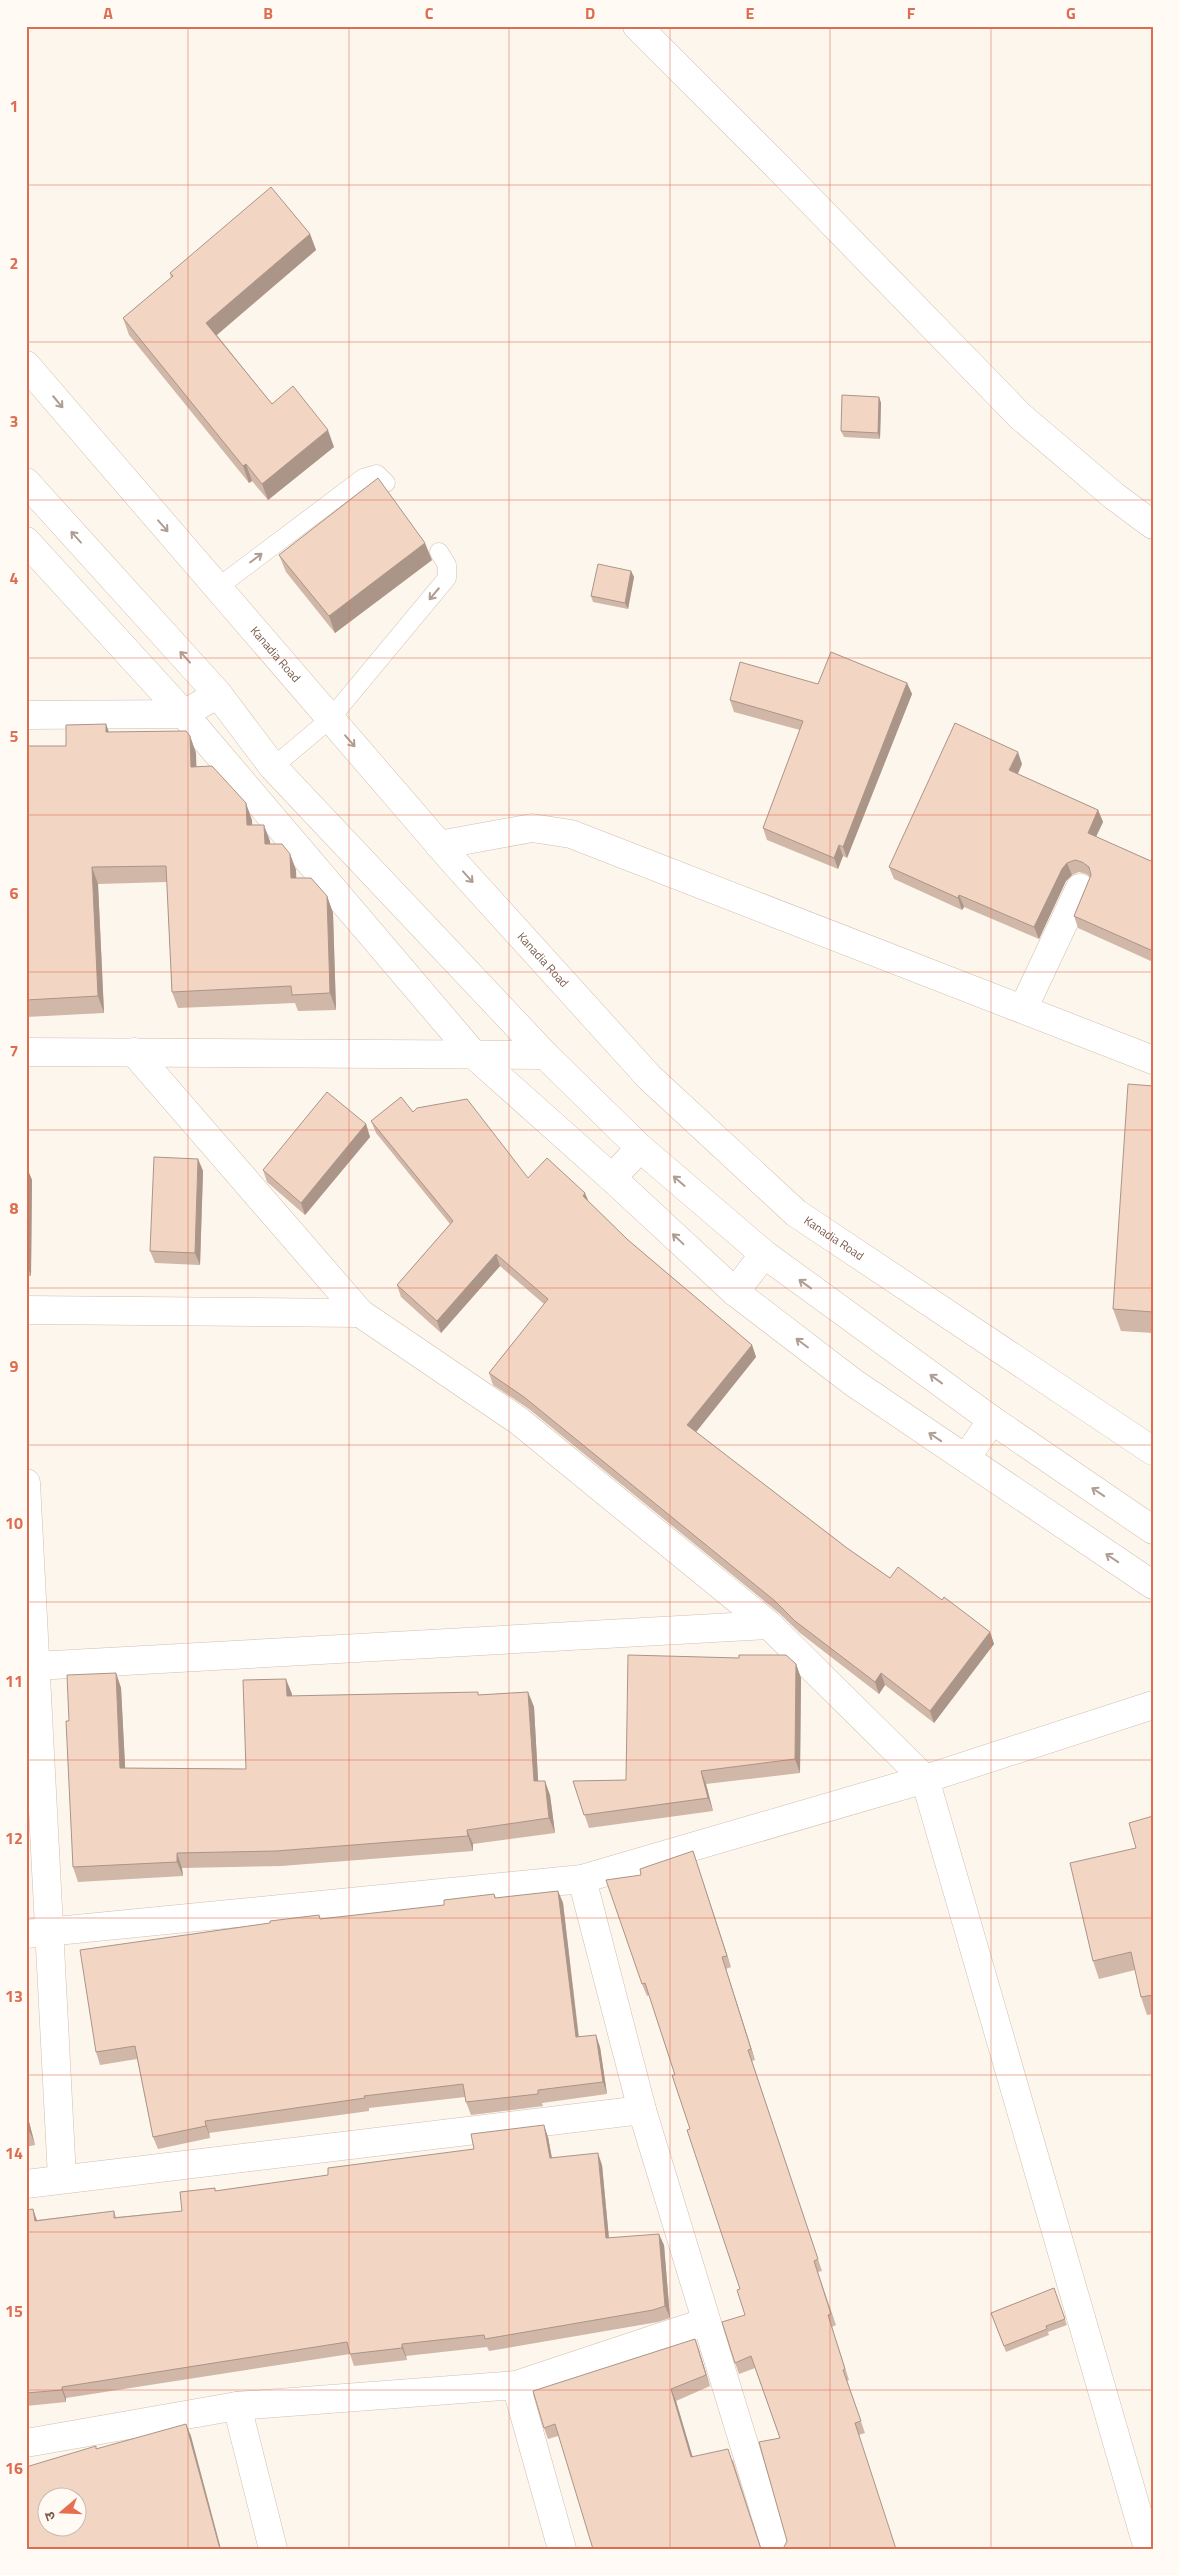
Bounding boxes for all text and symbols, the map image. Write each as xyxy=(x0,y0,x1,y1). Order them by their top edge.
text: A xyxy=(103,1,113,25)
text: B xyxy=(263,1,273,25)
text: C xyxy=(425,1,434,25)
text: D xyxy=(585,1,595,25)
text: E xyxy=(746,1,755,25)
text: F xyxy=(907,1,916,25)
text: G xyxy=(1066,1,1076,25)
text: 1 xyxy=(10,94,18,118)
text: 2 xyxy=(10,251,18,275)
one-way arrow xyxy=(52,396,63,409)
text: 3 xyxy=(10,409,18,433)
one-way arrow xyxy=(158,519,169,532)
one-way arrow xyxy=(70,531,82,544)
one-way arrow xyxy=(249,553,262,564)
text: 4 xyxy=(10,566,19,590)
one-way arrow xyxy=(429,587,440,600)
street label: Kanadia Road xyxy=(246,622,305,686)
one-way arrow xyxy=(180,651,191,664)
text: 5 xyxy=(10,724,19,748)
one-way arrow xyxy=(344,735,355,748)
one-way arrow xyxy=(462,871,474,884)
text: 6 xyxy=(10,881,19,905)
street label: Kanadia Road xyxy=(513,928,573,991)
text: 7 xyxy=(10,1039,18,1063)
one-way arrow xyxy=(673,1176,686,1187)
text: 8 xyxy=(10,1196,19,1220)
street label: Kanadia Road xyxy=(800,1211,868,1265)
one-way arrow xyxy=(671,1233,684,1245)
one-way arrow xyxy=(798,1279,812,1289)
one-way arrow xyxy=(796,1338,809,1349)
text: 9 xyxy=(10,1354,19,1378)
one-way arrow xyxy=(929,1374,943,1384)
one-way arrow xyxy=(928,1432,942,1442)
one-way arrow xyxy=(1091,1487,1105,1497)
text: 10 xyxy=(5,1511,23,1535)
one-way arrow xyxy=(1106,1553,1120,1563)
text: 11 xyxy=(5,1669,23,1693)
text: 12 xyxy=(5,1826,23,1850)
text: 13 xyxy=(5,1984,23,2008)
text: 14 xyxy=(5,2141,23,2165)
text: 15 xyxy=(5,2299,23,2323)
text: 16 xyxy=(5,2456,23,2480)
north arrow xyxy=(38,2488,88,2538)
text: उ xyxy=(38,2508,60,2524)

